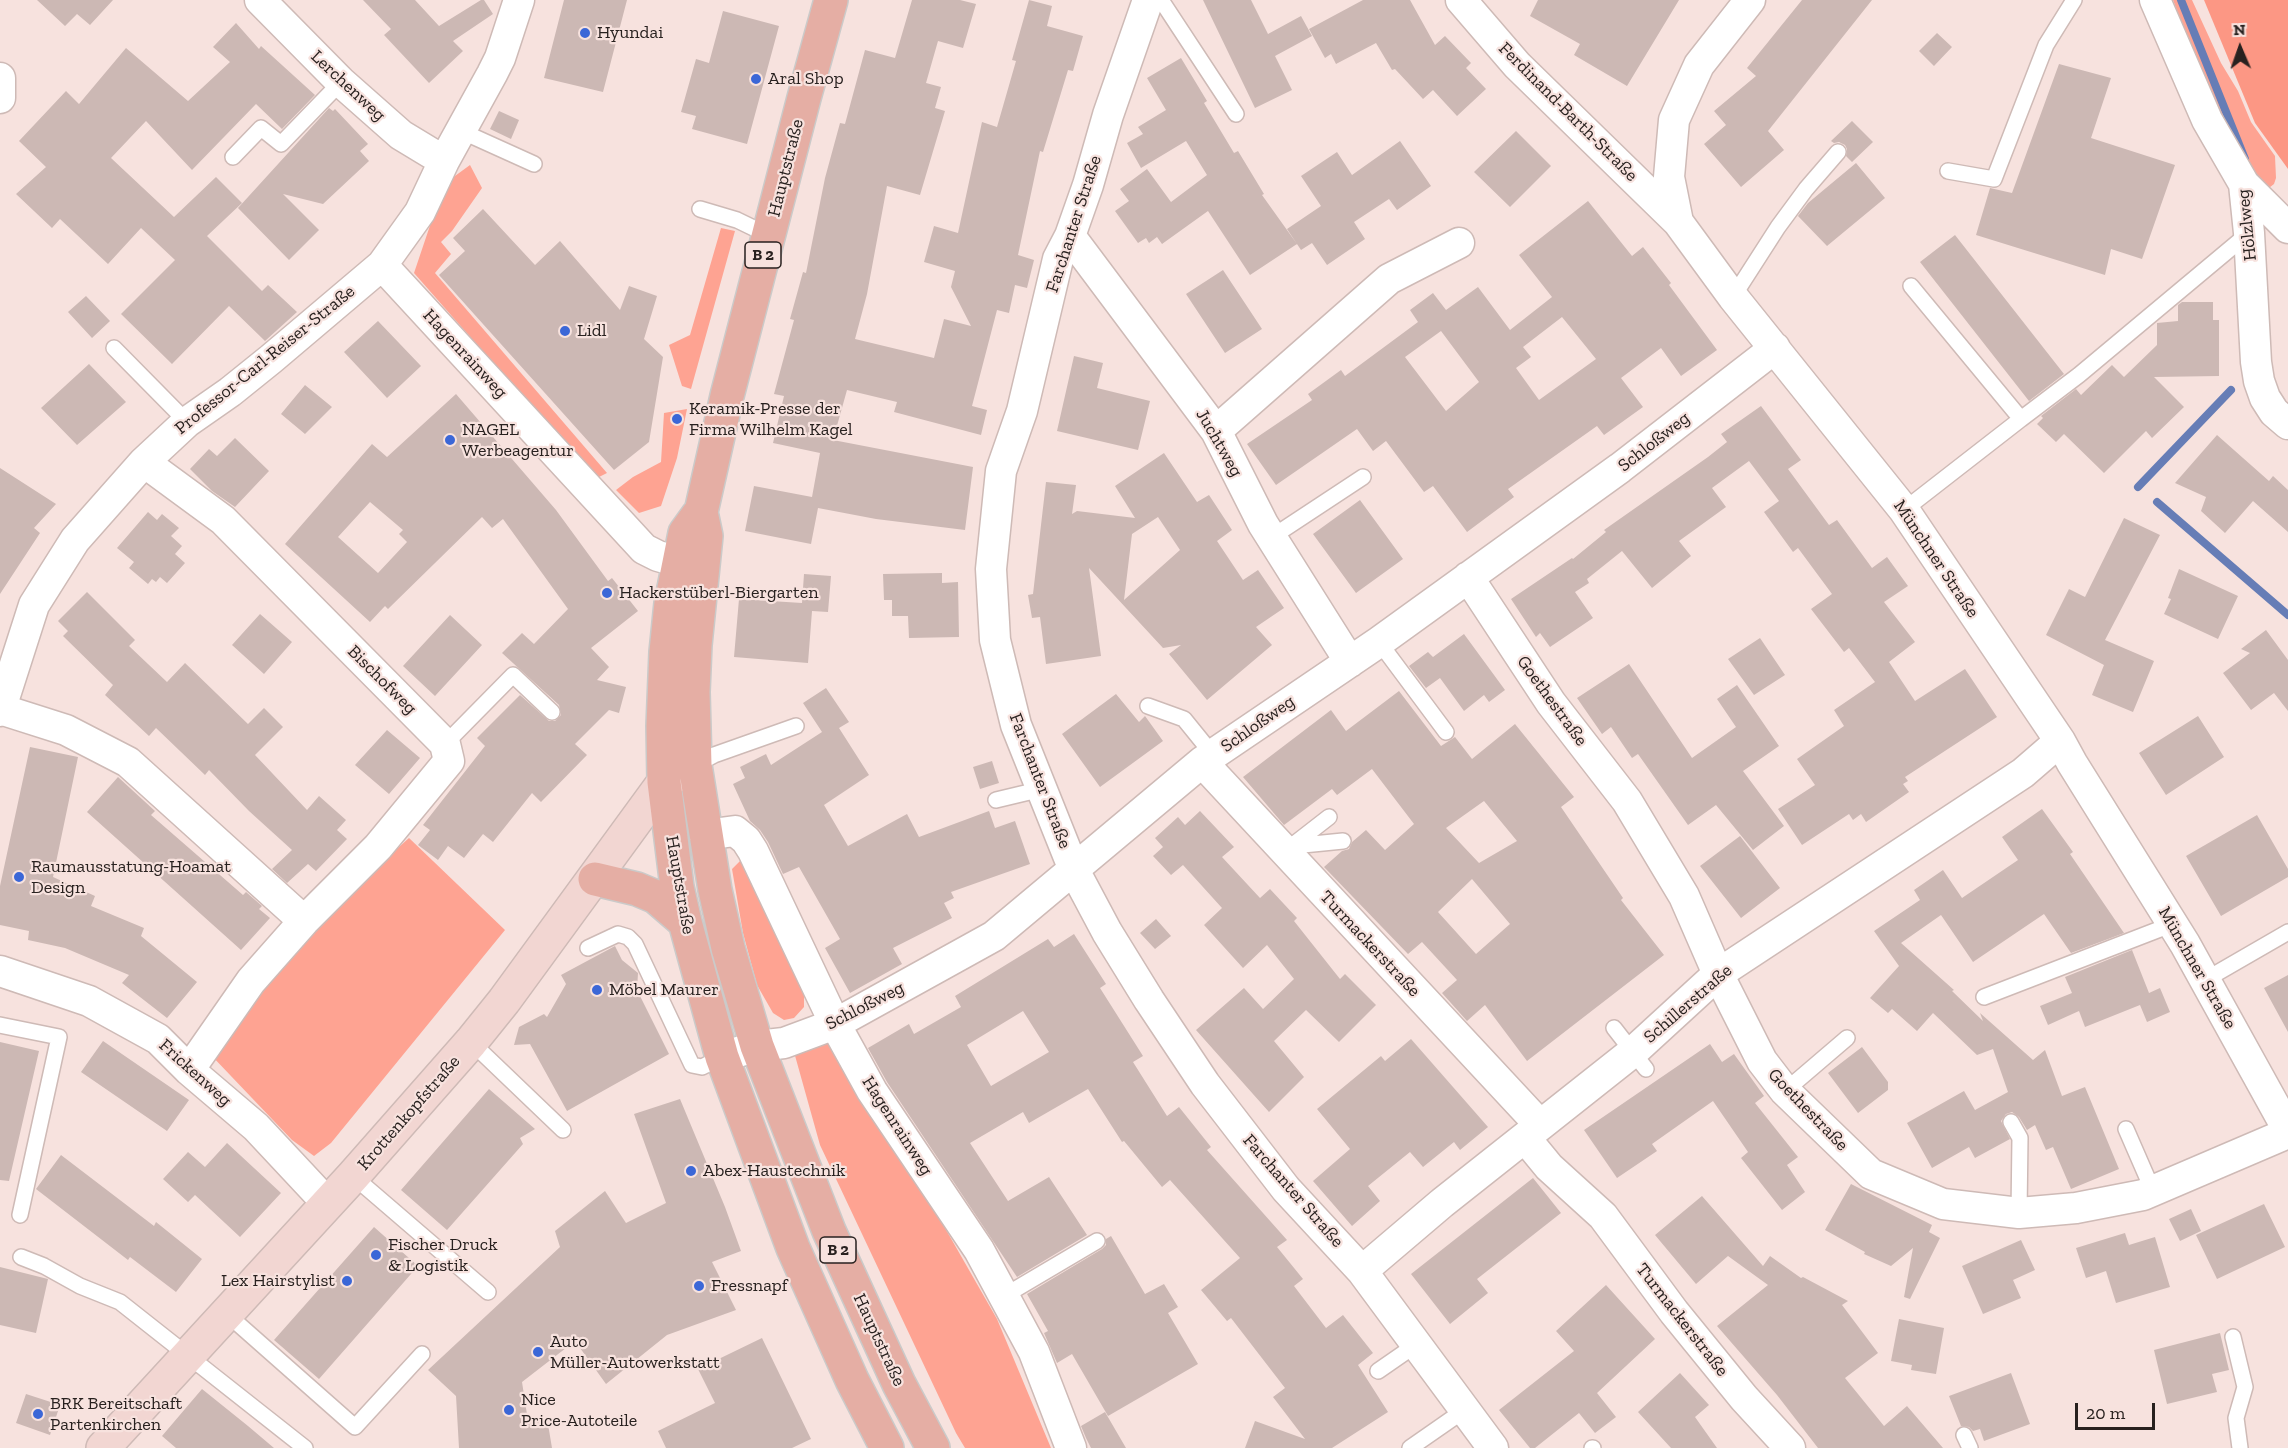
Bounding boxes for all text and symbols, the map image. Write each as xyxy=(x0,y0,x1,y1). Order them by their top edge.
north arrow xyxy=(2210,18,2270,78)
text: N xyxy=(2233,20,2246,39)
place label: Hyundai xyxy=(597,22,663,44)
marker: Hyundai xyxy=(578,26,592,40)
street label: Ferdinand-Barth-Straße xyxy=(1494,38,1642,186)
street label: Lerchenweg xyxy=(306,46,390,126)
place label: Aral Shop xyxy=(768,68,844,90)
marker: Aral Shop xyxy=(749,72,763,86)
street label: Hauptstraße xyxy=(763,117,809,219)
street label: Farchanter Straße xyxy=(1042,153,1106,295)
street label: Hölzlweg xyxy=(2232,188,2262,262)
road number: B 2 xyxy=(745,242,781,268)
street label: Professor-Carl-Reiser-Straße xyxy=(171,281,359,439)
street label: Hagenrainweg xyxy=(418,305,512,403)
place label: Lidl xyxy=(577,320,607,342)
marker: Lidl xyxy=(558,324,572,338)
place label: Keramik-Presse der Firma Wilhelm Kagel xyxy=(689,398,853,440)
street label: Juchtweg xyxy=(1191,405,1247,481)
street label: Schloßweg xyxy=(1614,407,1694,477)
marker: Keramik-Presse der Firma Wilhelm Kagel xyxy=(670,412,684,426)
place label: NAGEL Werbeagentur xyxy=(462,419,574,462)
marker: NAGEL Werbeagentur xyxy=(443,433,457,447)
street label: Münchner Straße xyxy=(1889,496,1983,622)
place label: Hackerstüberl-Biergarten xyxy=(619,582,819,604)
marker: Hackerstüberl-Biergarten xyxy=(600,586,614,600)
street label: Bischofweg xyxy=(343,641,421,719)
street label: Goethestraße xyxy=(1512,652,1592,750)
street label: Schloßweg xyxy=(1217,691,1299,757)
street label: Farchanter Straße xyxy=(1004,710,1076,852)
street label: Hauptstraße xyxy=(661,834,699,936)
place label: Raumausstatung-Hoamat Design xyxy=(31,856,231,898)
marker: Raumausstatung-Hoamat Design xyxy=(12,870,26,884)
street label: Turmackerstraße xyxy=(1315,886,1425,1002)
street label: Münchner Straße xyxy=(2153,903,2241,1033)
street label: Schillerstraße xyxy=(1640,960,1736,1048)
street label: Schloßweg xyxy=(822,977,908,1035)
place label: Möbel Maurer xyxy=(609,979,719,1001)
marker: Möbel Maurer xyxy=(590,983,604,997)
street label: Frickenweg xyxy=(154,1035,236,1111)
street label: Krottenkopfstraße xyxy=(353,1051,465,1175)
street label: Goethestraße xyxy=(1763,1064,1853,1156)
street label: Hagenrainweg xyxy=(857,1072,937,1180)
street label: Farchanter Straße xyxy=(1238,1130,1348,1252)
place label: Abex-Haustechnik xyxy=(703,1160,845,1182)
marker: Abex-Haustechnik xyxy=(684,1164,698,1178)
place label: Fischer Druck & Logistik xyxy=(388,1234,497,1276)
road number: B 2 xyxy=(820,1237,856,1263)
marker: Fischer Druck & Logistik xyxy=(369,1248,383,1262)
street label: Turmackerstraße xyxy=(1631,1259,1733,1381)
place label: Lex Hairstylist xyxy=(221,1270,335,1292)
marker: Lex Hairstylist xyxy=(340,1274,354,1288)
place label: Fressnapf xyxy=(711,1275,787,1297)
marker: Fressnapf xyxy=(692,1279,706,1293)
street label: Hauptstraße xyxy=(848,1290,910,1390)
place label: Auto Müller-Autowerkstatt xyxy=(550,1331,720,1374)
marker: Auto Müller-Autowerkstatt xyxy=(531,1345,545,1359)
place label: Nice Price-Autoteile xyxy=(521,1389,637,1432)
scale bar xyxy=(2078,1391,2158,1429)
place label: BRK Bereitschaft Partenkirchen xyxy=(50,1393,182,1436)
text: 20 m xyxy=(2086,1402,2125,1424)
marker: Nice Price-Autoteile xyxy=(502,1403,516,1417)
marker: BRK Bereitschaft Partenkirchen xyxy=(31,1407,45,1421)

